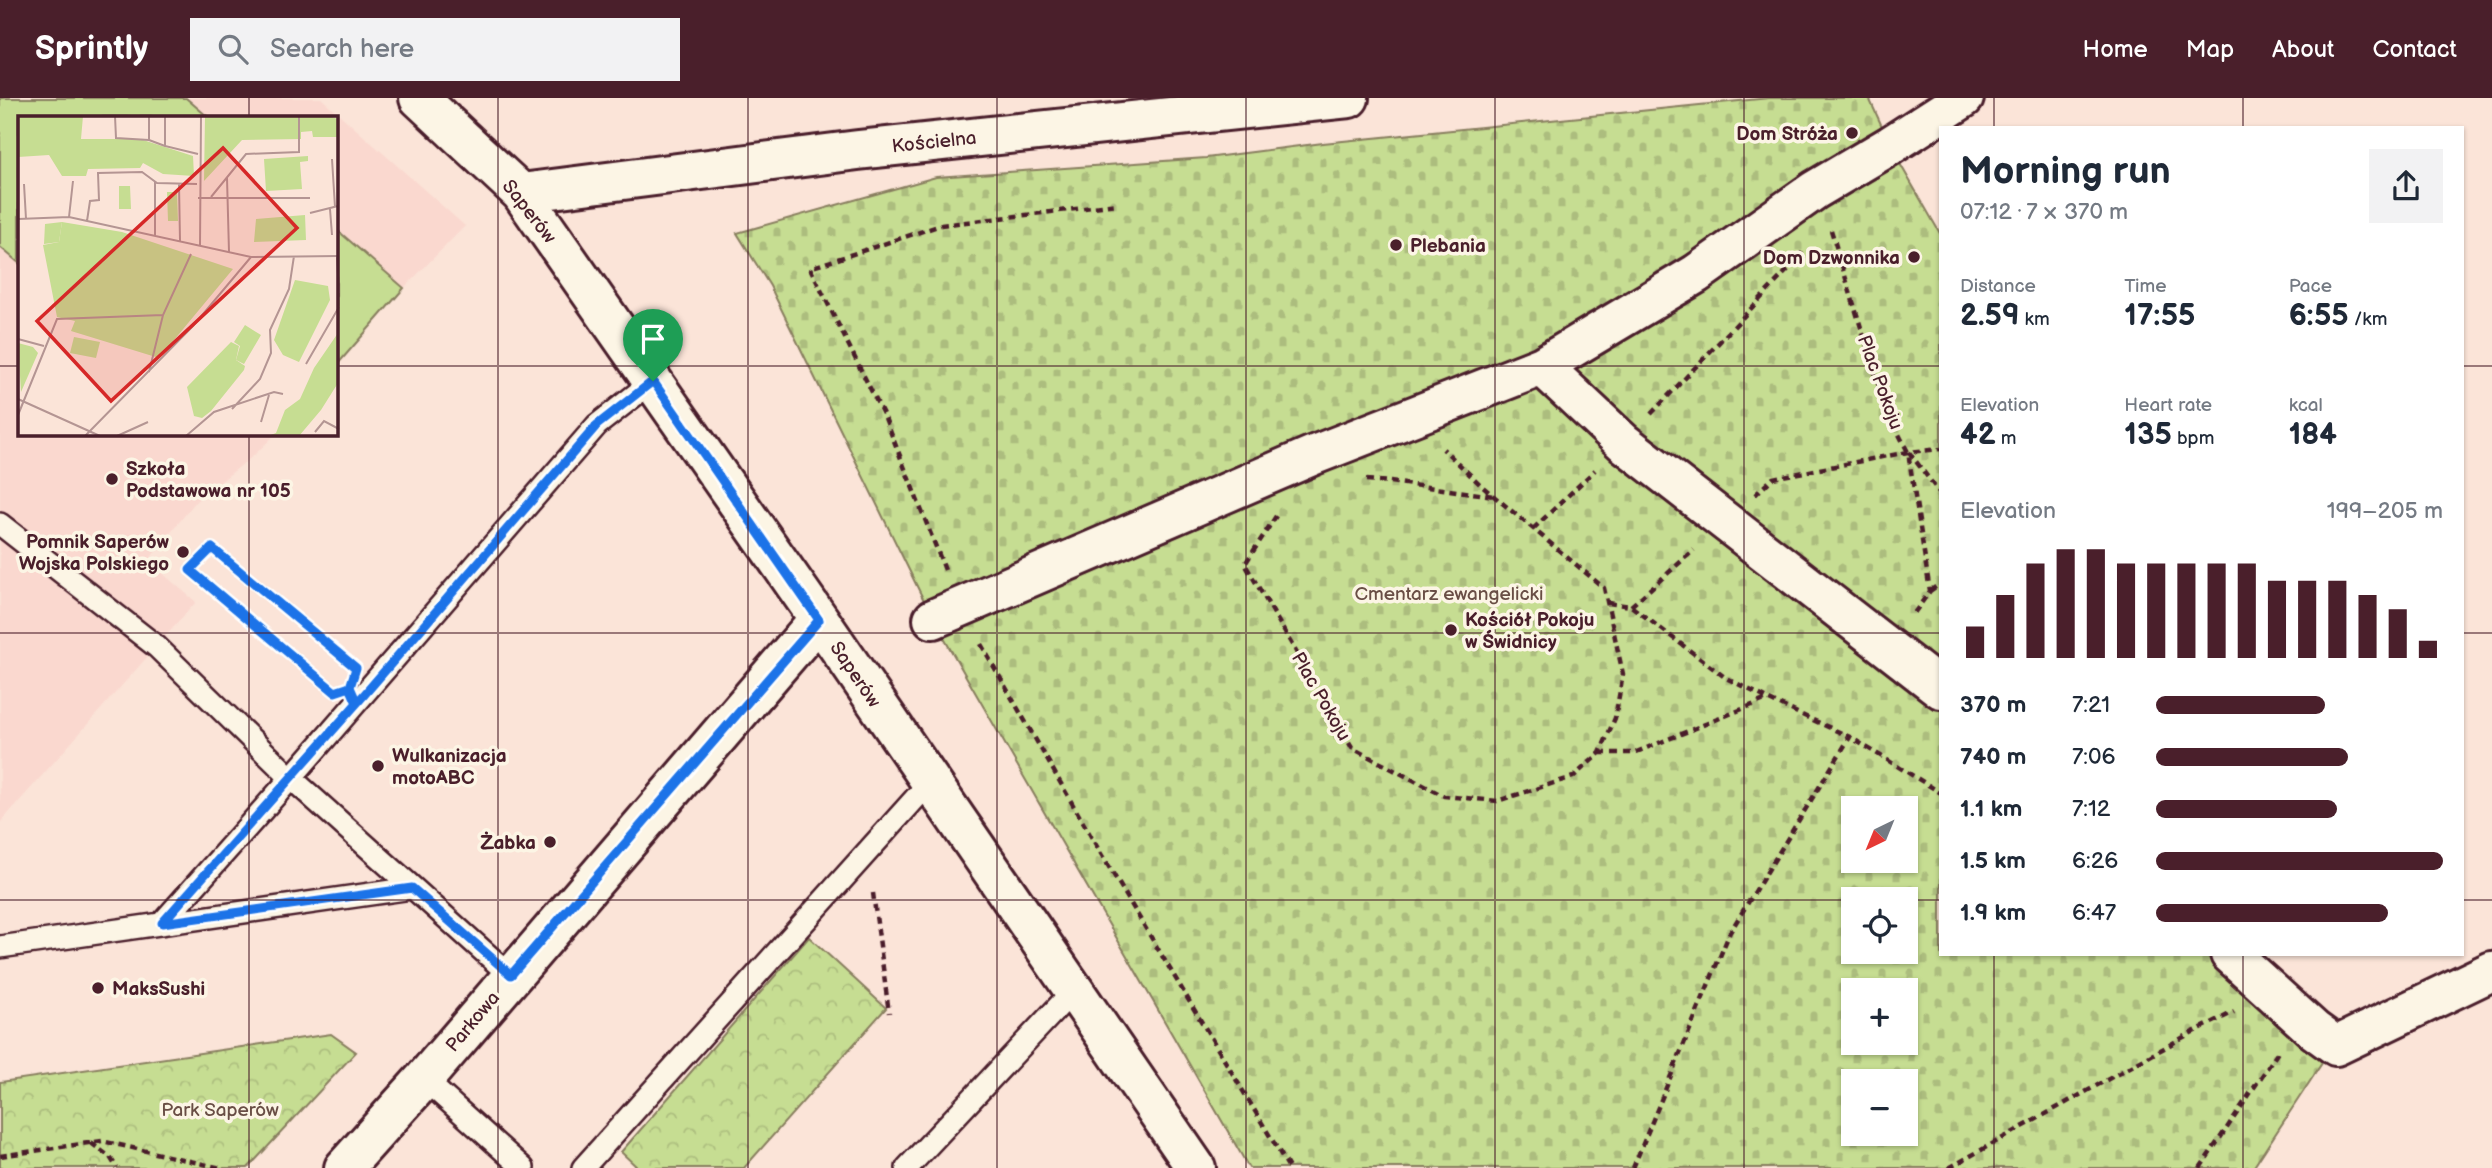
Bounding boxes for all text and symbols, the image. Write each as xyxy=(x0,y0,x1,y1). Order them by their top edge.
search box xyxy=(190,18,680,81)
text: Sprintly xyxy=(35,29,148,69)
icon: search xyxy=(214,30,252,68)
text: Search here xyxy=(270,34,414,65)
text: Home xyxy=(2083,35,2148,64)
text: Map xyxy=(2186,35,2234,64)
text: About xyxy=(2272,35,2334,64)
text: Contact xyxy=(2372,35,2457,64)
inset map xyxy=(18,116,338,436)
place label: Dom Stróża xyxy=(1736,123,1838,146)
marker: Dom Stróża xyxy=(1844,125,1860,141)
street label: Kościelna xyxy=(891,127,978,158)
text: Morning run xyxy=(1960,149,2171,194)
button: share xyxy=(2369,149,2443,223)
street label: Saperów xyxy=(497,175,561,249)
text: 07:12 · 7 × 370 m xyxy=(1960,198,2128,226)
place label: Plebania xyxy=(1410,235,1486,258)
marker: Plebania xyxy=(1388,237,1404,253)
place label: Dom Dzwonnika xyxy=(1763,247,1900,270)
marker: Dom Dzwonnika xyxy=(1906,249,1922,265)
text: Distance xyxy=(1960,275,2036,298)
text: Time xyxy=(2124,275,2166,298)
text: Pace xyxy=(2289,275,2332,298)
text: 2.59 xyxy=(1960,298,2019,334)
text: 17:55 xyxy=(2124,298,2195,334)
text: 6:55 xyxy=(2289,298,2349,334)
text: km xyxy=(2019,308,2050,331)
text: /km xyxy=(2349,308,2387,331)
pin xyxy=(623,309,683,381)
icon: arrive xyxy=(634,320,672,358)
street label: Plac Pokoju xyxy=(1852,332,1907,433)
text: Elevation xyxy=(1960,394,2039,417)
text: Heart rate xyxy=(2124,394,2212,417)
text: kcal xyxy=(2289,394,2323,417)
text: 42 xyxy=(1960,417,1996,453)
text: 135 xyxy=(2124,417,2172,453)
text: 184 xyxy=(2289,417,2337,453)
text: m xyxy=(1996,427,2016,450)
text: bpm xyxy=(2172,427,2214,450)
place label: Szkoła Podstawowa nr 105 xyxy=(126,458,291,503)
marker: Szkoła Podstawowa nr 105 xyxy=(104,471,120,487)
text: Elevation xyxy=(1960,497,2056,525)
text: 199–205 m xyxy=(2327,497,2443,525)
place label: Pomnik Saperów Wojska Polskiego xyxy=(19,531,170,576)
marker: Pomnik Saperów Wojska Polskiego xyxy=(175,544,191,560)
park label: Cmentarz ewangelicki xyxy=(1355,583,1543,606)
place label: Kościół Pokoju w Świdnicy xyxy=(1465,609,1594,654)
marker: Kościół Pokoju w Świdnicy xyxy=(1443,622,1459,638)
street label: Saperów xyxy=(824,638,885,712)
street label: Plac Pokoju xyxy=(1286,648,1355,745)
text: 370 m xyxy=(1960,691,2026,719)
text: 7:21 xyxy=(2072,691,2110,719)
text: 740 m xyxy=(1960,743,2026,771)
text: 7:06 xyxy=(2072,743,2116,771)
place label: Wulkanizacja motoABC xyxy=(392,745,507,790)
marker: Wulkanizacja motoABC xyxy=(370,758,386,774)
text: 1.1 km xyxy=(1960,795,2022,823)
text: 7:12 xyxy=(2072,795,2110,823)
north arrow xyxy=(1841,796,1918,873)
map controls xyxy=(1841,796,1918,1146)
place label: Żabka xyxy=(480,831,536,855)
marker: Żabka xyxy=(542,834,558,850)
text: 1.5 km xyxy=(1960,847,2026,875)
text: 6:26 xyxy=(2072,847,2118,875)
button: locate xyxy=(1841,887,1918,964)
text: 1.9 km xyxy=(1960,899,2026,927)
text: 6:47 xyxy=(2072,899,2116,927)
place label: MaksSushi xyxy=(112,978,205,1001)
button: + xyxy=(1841,978,1918,1055)
marker: MaksSushi xyxy=(90,980,106,996)
street label: Parkowa xyxy=(441,987,505,1057)
button: − xyxy=(1841,1069,1918,1146)
park label: Park Saperów xyxy=(161,1099,279,1122)

